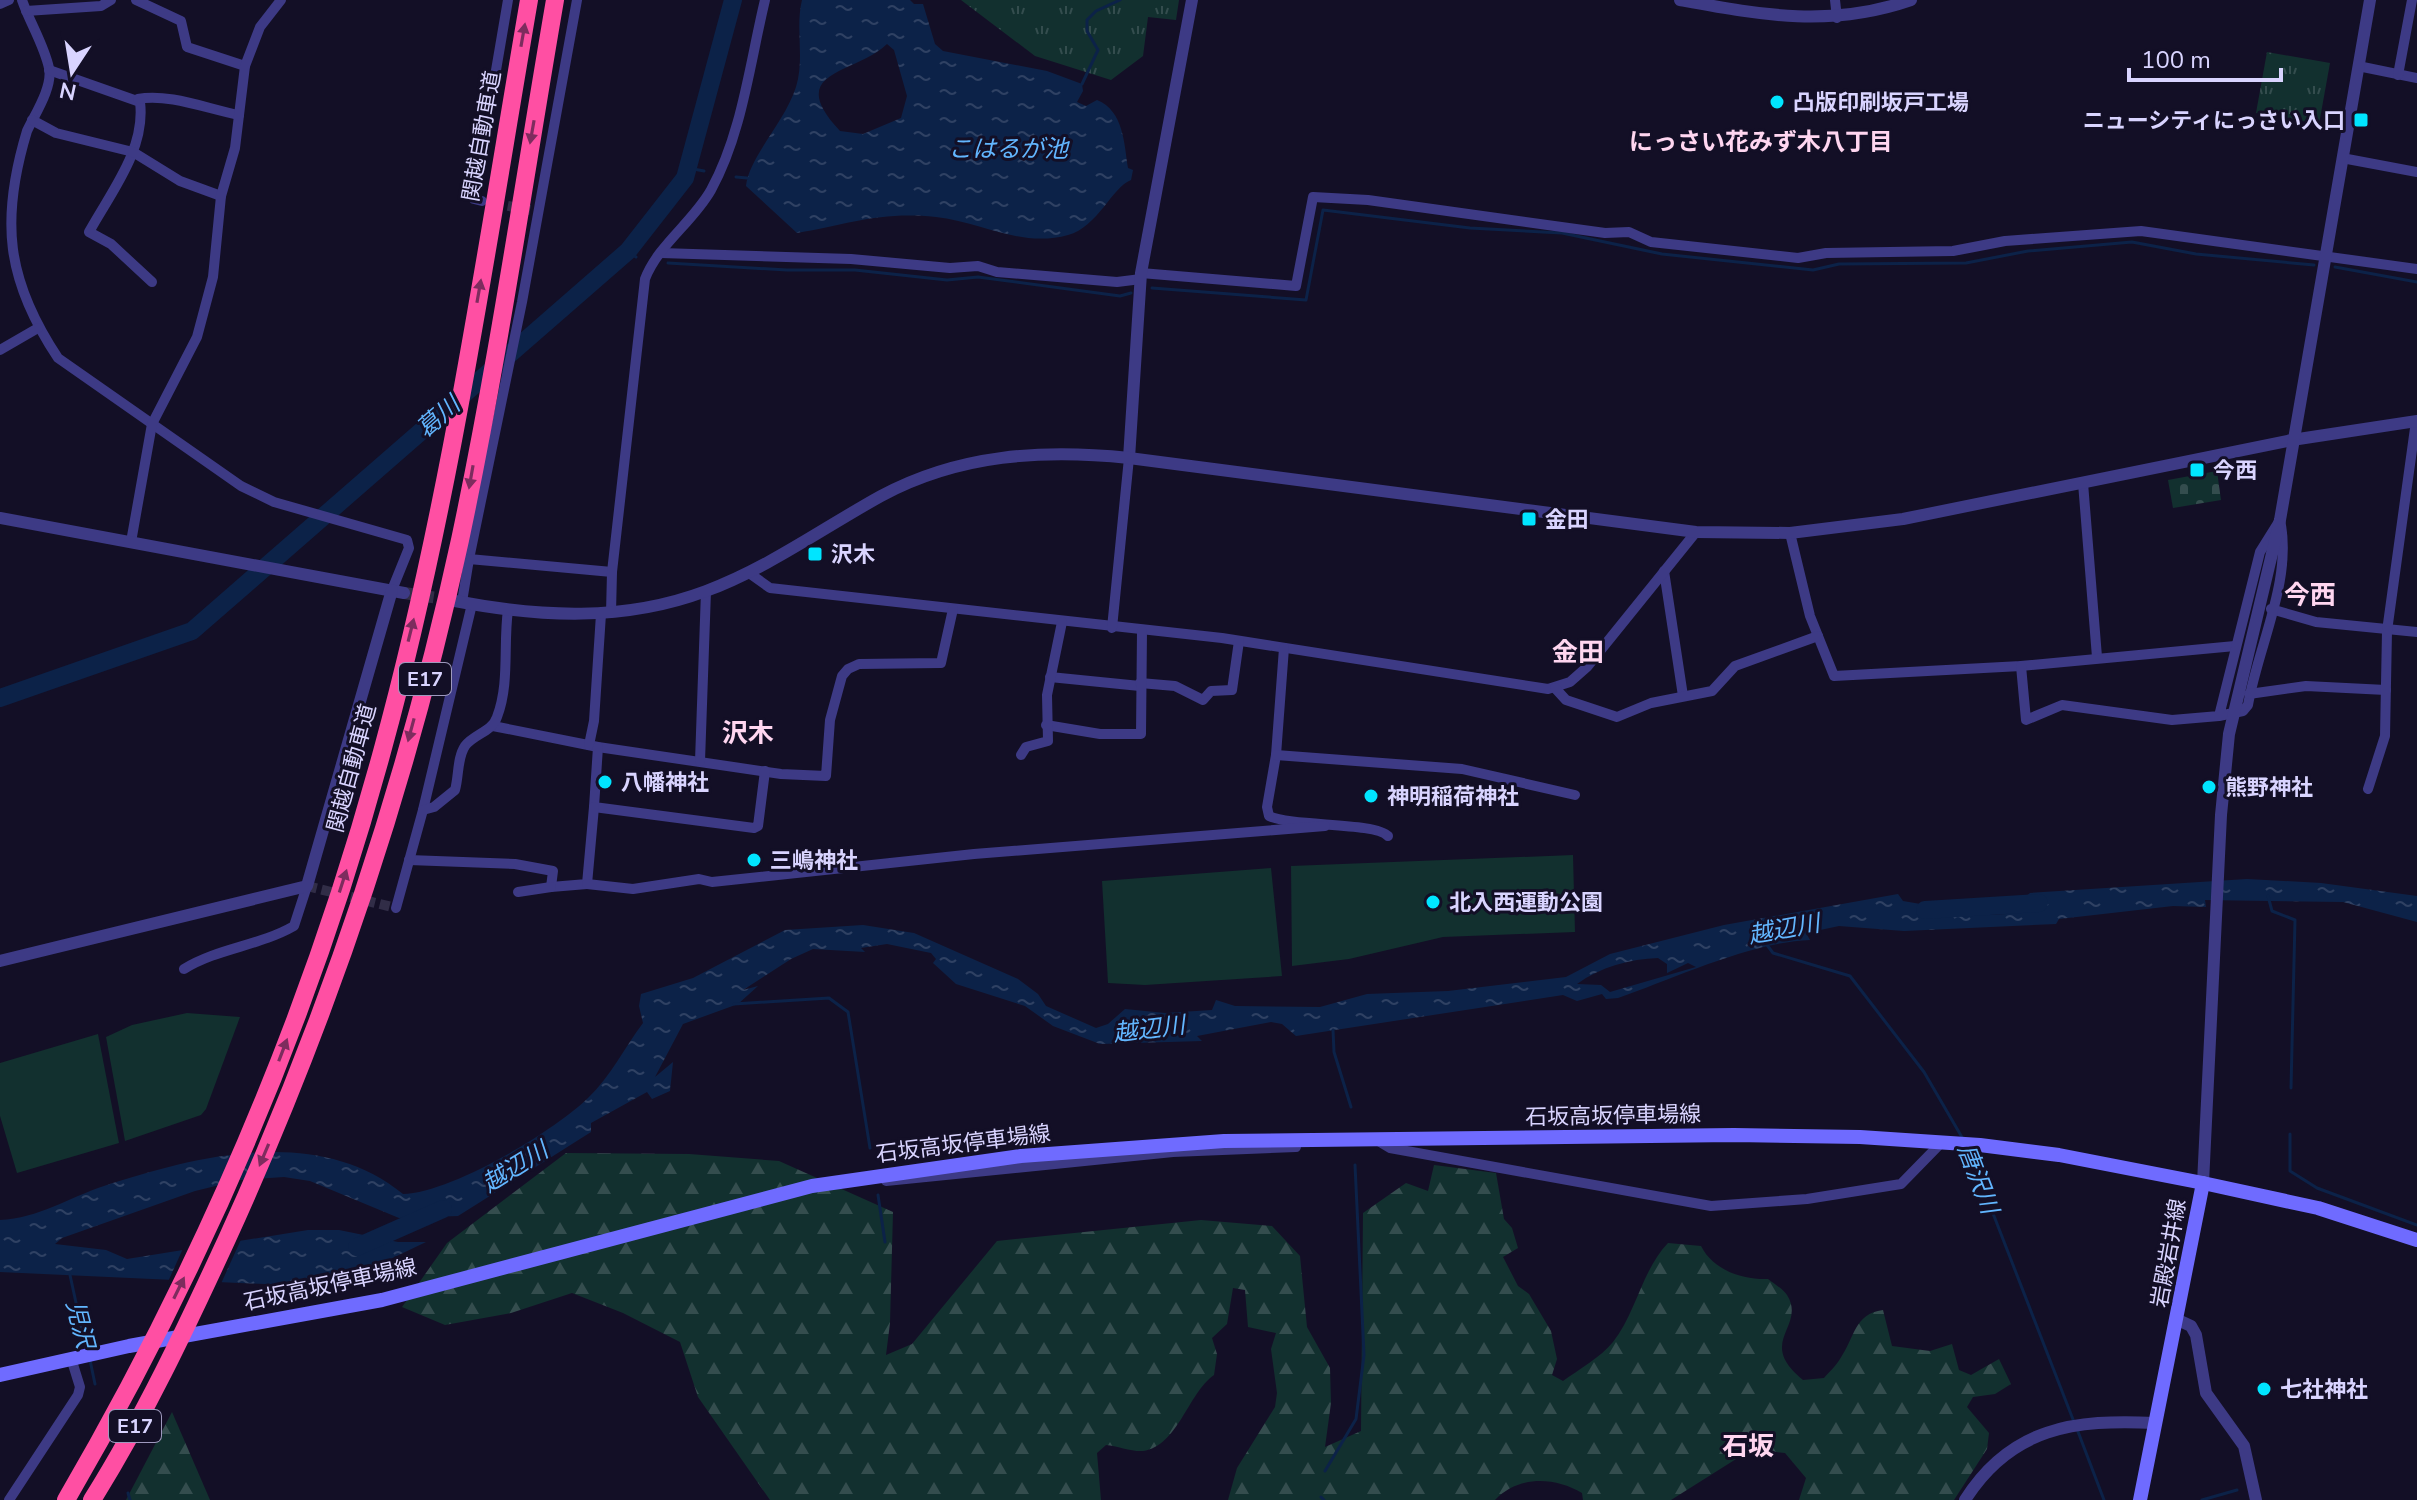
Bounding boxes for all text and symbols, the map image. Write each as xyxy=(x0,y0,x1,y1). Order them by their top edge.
one-way arrow xyxy=(518,22,530,47)
north arrow xyxy=(32,32,112,112)
scale bar xyxy=(2129,32,2281,82)
text: 100 m xyxy=(2141,44,2211,76)
street label: 関越自動車道 xyxy=(456,69,508,204)
text: N xyxy=(57,74,79,107)
place label: 凸版印刷坂戸工場 xyxy=(1793,88,1969,118)
marker: 凸版印刷坂戸工場 xyxy=(1768,93,1786,111)
place label: ニューシティにっさい入口 xyxy=(2083,106,2345,136)
marker: ニューシティにっさい入口 xyxy=(2352,111,2370,129)
one-way arrow xyxy=(525,120,538,145)
district label: にっさい花みず木八丁目 xyxy=(1629,126,1893,158)
water label: こはるが池 xyxy=(948,133,1070,165)
one-way arrow xyxy=(473,278,485,303)
water label: 葛川 xyxy=(409,387,469,445)
place label: 今西 xyxy=(2213,456,2257,486)
marker: 今西 xyxy=(2188,461,2206,479)
one-way arrow xyxy=(464,465,476,490)
place label: 金田 xyxy=(1545,505,1589,535)
marker: 金田 xyxy=(1520,510,1538,528)
place label: 沢木 xyxy=(831,540,875,570)
marker: 沢木 xyxy=(806,545,824,563)
district label: 今西 xyxy=(2284,578,2336,613)
one-way arrow xyxy=(405,618,418,643)
district label: 金田 xyxy=(1552,635,1604,670)
road number: E17 xyxy=(399,663,451,695)
street label: 関越自動車道 xyxy=(320,701,384,836)
district label: 沢木 xyxy=(722,716,774,751)
one-way arrow xyxy=(404,718,417,742)
place label: 八幡神社 xyxy=(621,768,709,798)
marker: 八幡神社 xyxy=(596,773,614,791)
place label: 熊野神社 xyxy=(2225,773,2313,803)
marker: 熊野神社 xyxy=(2200,778,2218,796)
place label: 神明稲荷神社 xyxy=(1387,782,1519,812)
marker: 神明稲荷神社 xyxy=(1362,787,1380,805)
place label: 三嶋神社 xyxy=(770,846,858,876)
marker: 三嶋神社 xyxy=(745,851,763,869)
one-way arrow xyxy=(337,869,349,893)
place label: 北入西運動公園 xyxy=(1449,888,1603,918)
marker: 北入西運動公園 xyxy=(1424,893,1442,911)
water label: 越辺川 xyxy=(1746,906,1825,951)
water label: 越辺川 xyxy=(1111,1008,1190,1049)
one-way arrow xyxy=(277,1038,290,1062)
street label: 石坂高坂停車場線 xyxy=(1525,1099,1701,1133)
street label: 石坂高坂停車場線 xyxy=(874,1118,1052,1170)
water label: 越辺川 xyxy=(476,1133,557,1200)
water label: 唐沢川 xyxy=(1950,1140,2007,1221)
one-way arrow xyxy=(257,1144,270,1167)
street label: 岩殿岩井線 xyxy=(2145,1196,2193,1310)
street label: 石坂高坂停車場線 xyxy=(241,1252,419,1318)
one-way arrow xyxy=(172,1276,186,1300)
water label: 児沢 xyxy=(59,1297,102,1354)
place label: 七社神社 xyxy=(2280,1375,2368,1405)
marker: 七社神社 xyxy=(2255,1380,2273,1398)
road number: E17 xyxy=(109,1410,161,1442)
district label: 石坂 xyxy=(1722,1429,1774,1464)

